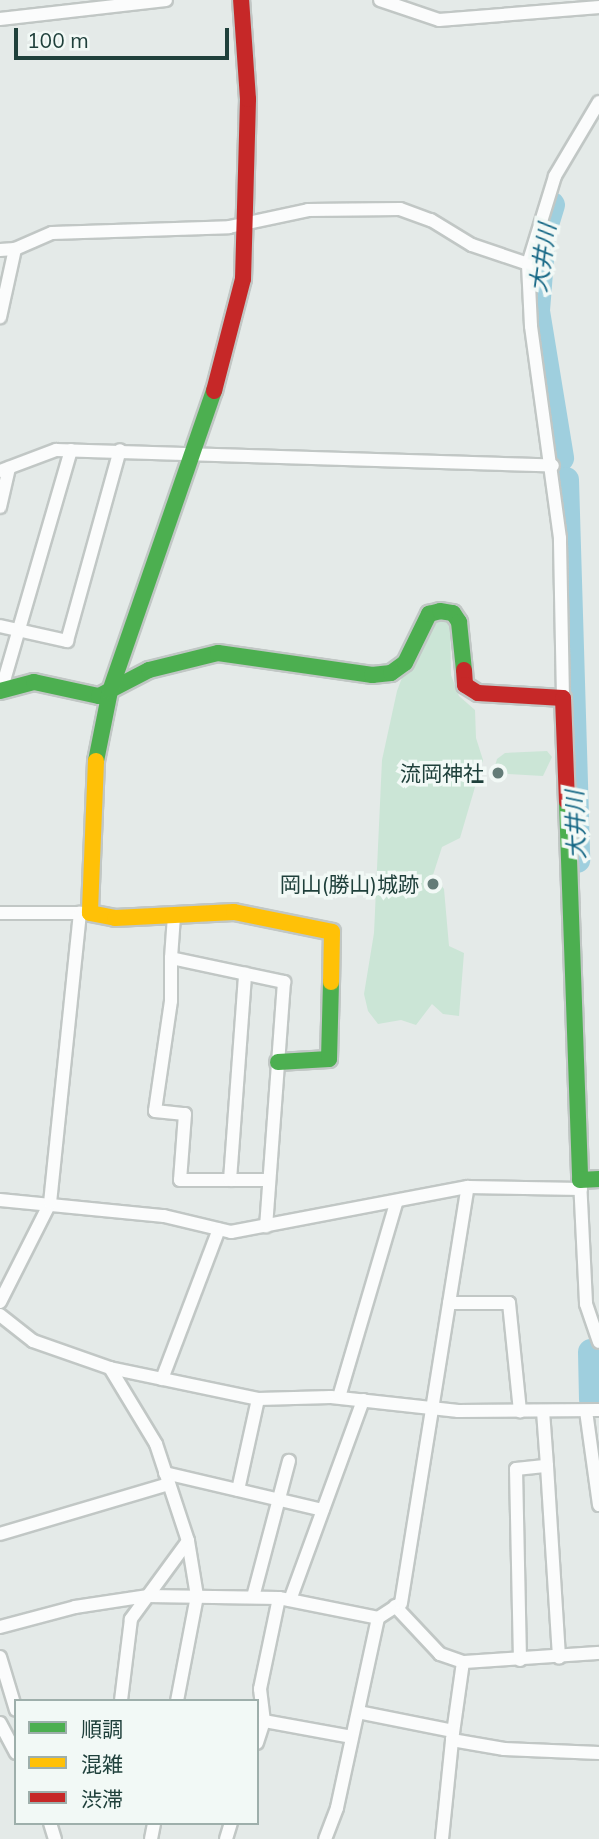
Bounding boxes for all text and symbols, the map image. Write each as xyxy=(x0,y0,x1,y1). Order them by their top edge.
scale bar xyxy=(18,14,233,58)
text: 100 m xyxy=(27,27,89,53)
water label: 大井川 xyxy=(525,222,561,294)
place label: 流岡神社 xyxy=(400,760,484,786)
marker: 流岡神社 xyxy=(490,765,506,781)
water label: 大井川 xyxy=(561,790,591,860)
place label: 岡山(勝山)城跡 xyxy=(280,871,419,897)
marker: 岡山(勝山)城跡 xyxy=(425,876,441,892)
legend xyxy=(14,1699,259,1825)
text: 順調 xyxy=(81,1716,123,1742)
text: 混雑 xyxy=(81,1751,123,1777)
text: 渋滞 xyxy=(81,1786,123,1812)

